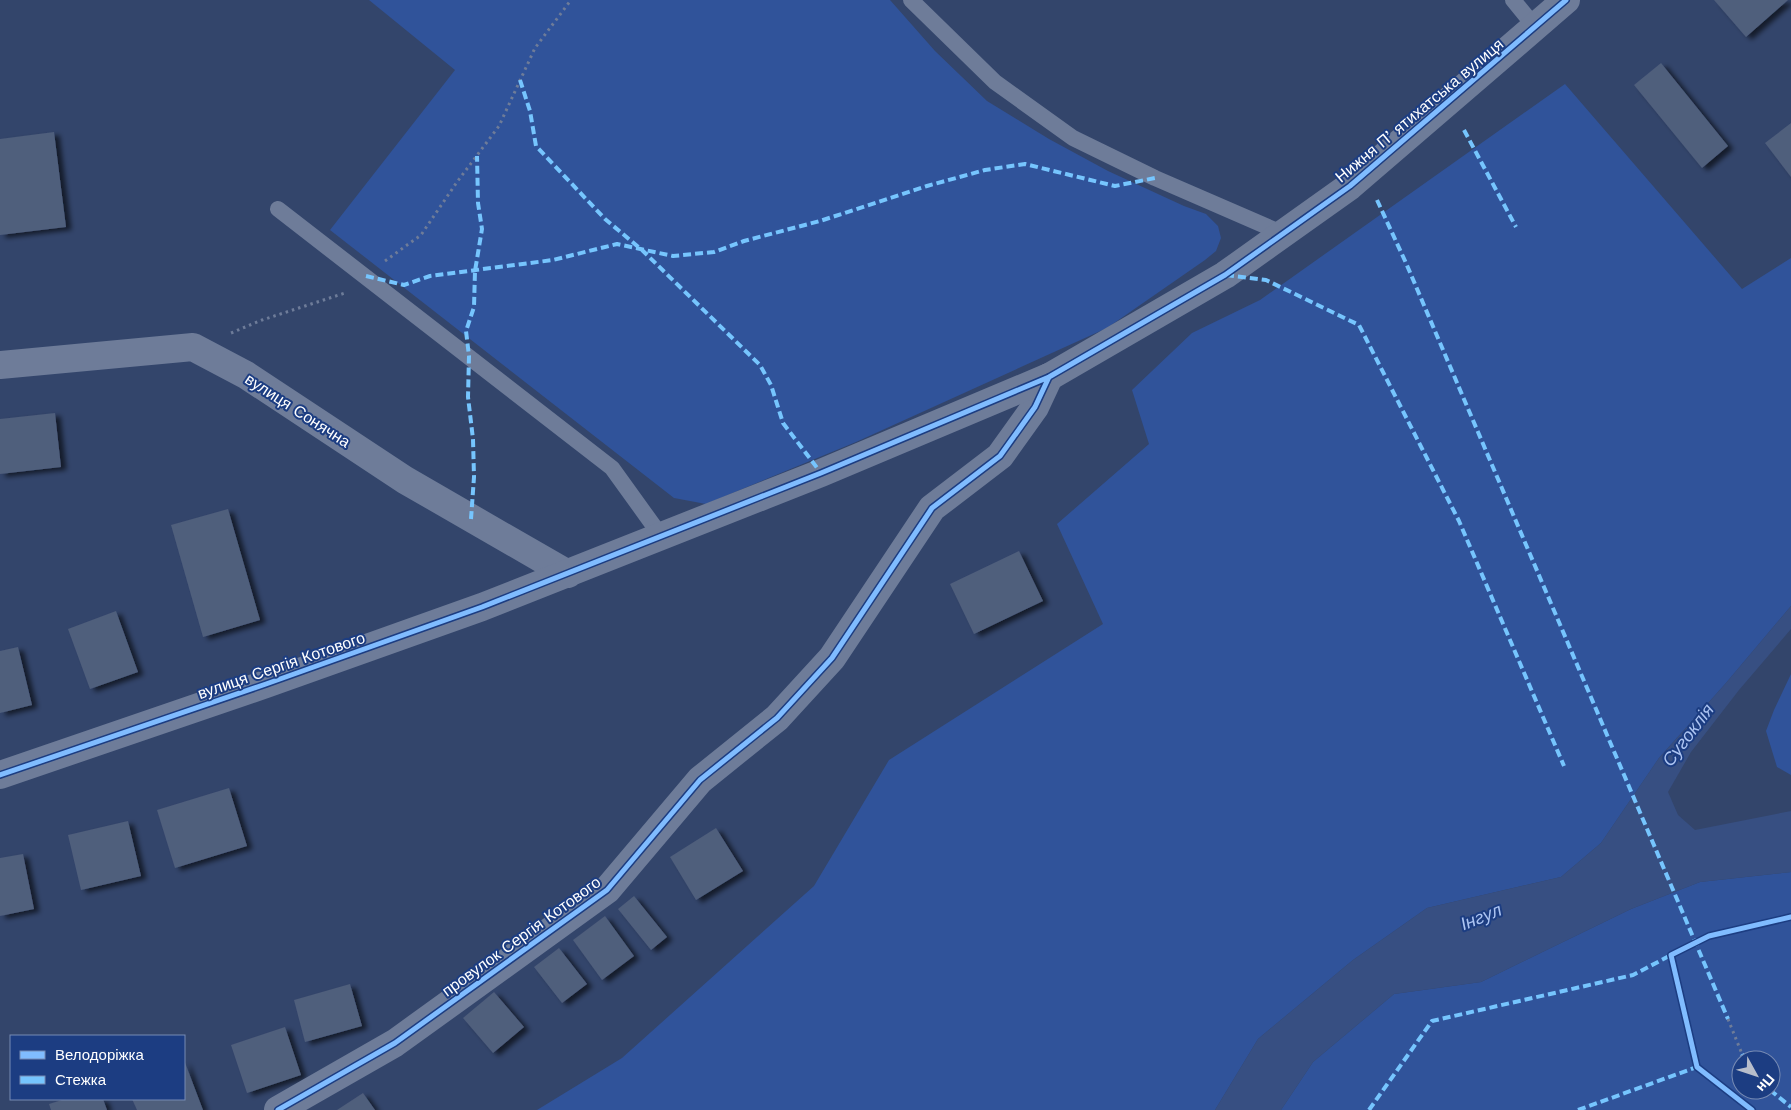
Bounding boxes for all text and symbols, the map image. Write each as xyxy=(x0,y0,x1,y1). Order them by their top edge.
street label: Нижня Пʼятихатська вулиця xyxy=(1331,34,1507,186)
street label: вулиця Сонячна xyxy=(242,369,354,451)
street label: вулиця Сергія Котового xyxy=(195,628,367,703)
water label: Сугоклія xyxy=(1657,699,1718,770)
street label: провулок Сергія Котового xyxy=(438,872,604,1000)
water label: Інгул xyxy=(1457,899,1505,934)
legend xyxy=(10,1035,185,1100)
text: Велодоріжка xyxy=(55,1046,144,1064)
north arrow xyxy=(1731,1050,1781,1100)
text: Стежка xyxy=(55,1071,107,1089)
text: Пн xyxy=(1754,1071,1778,1096)

